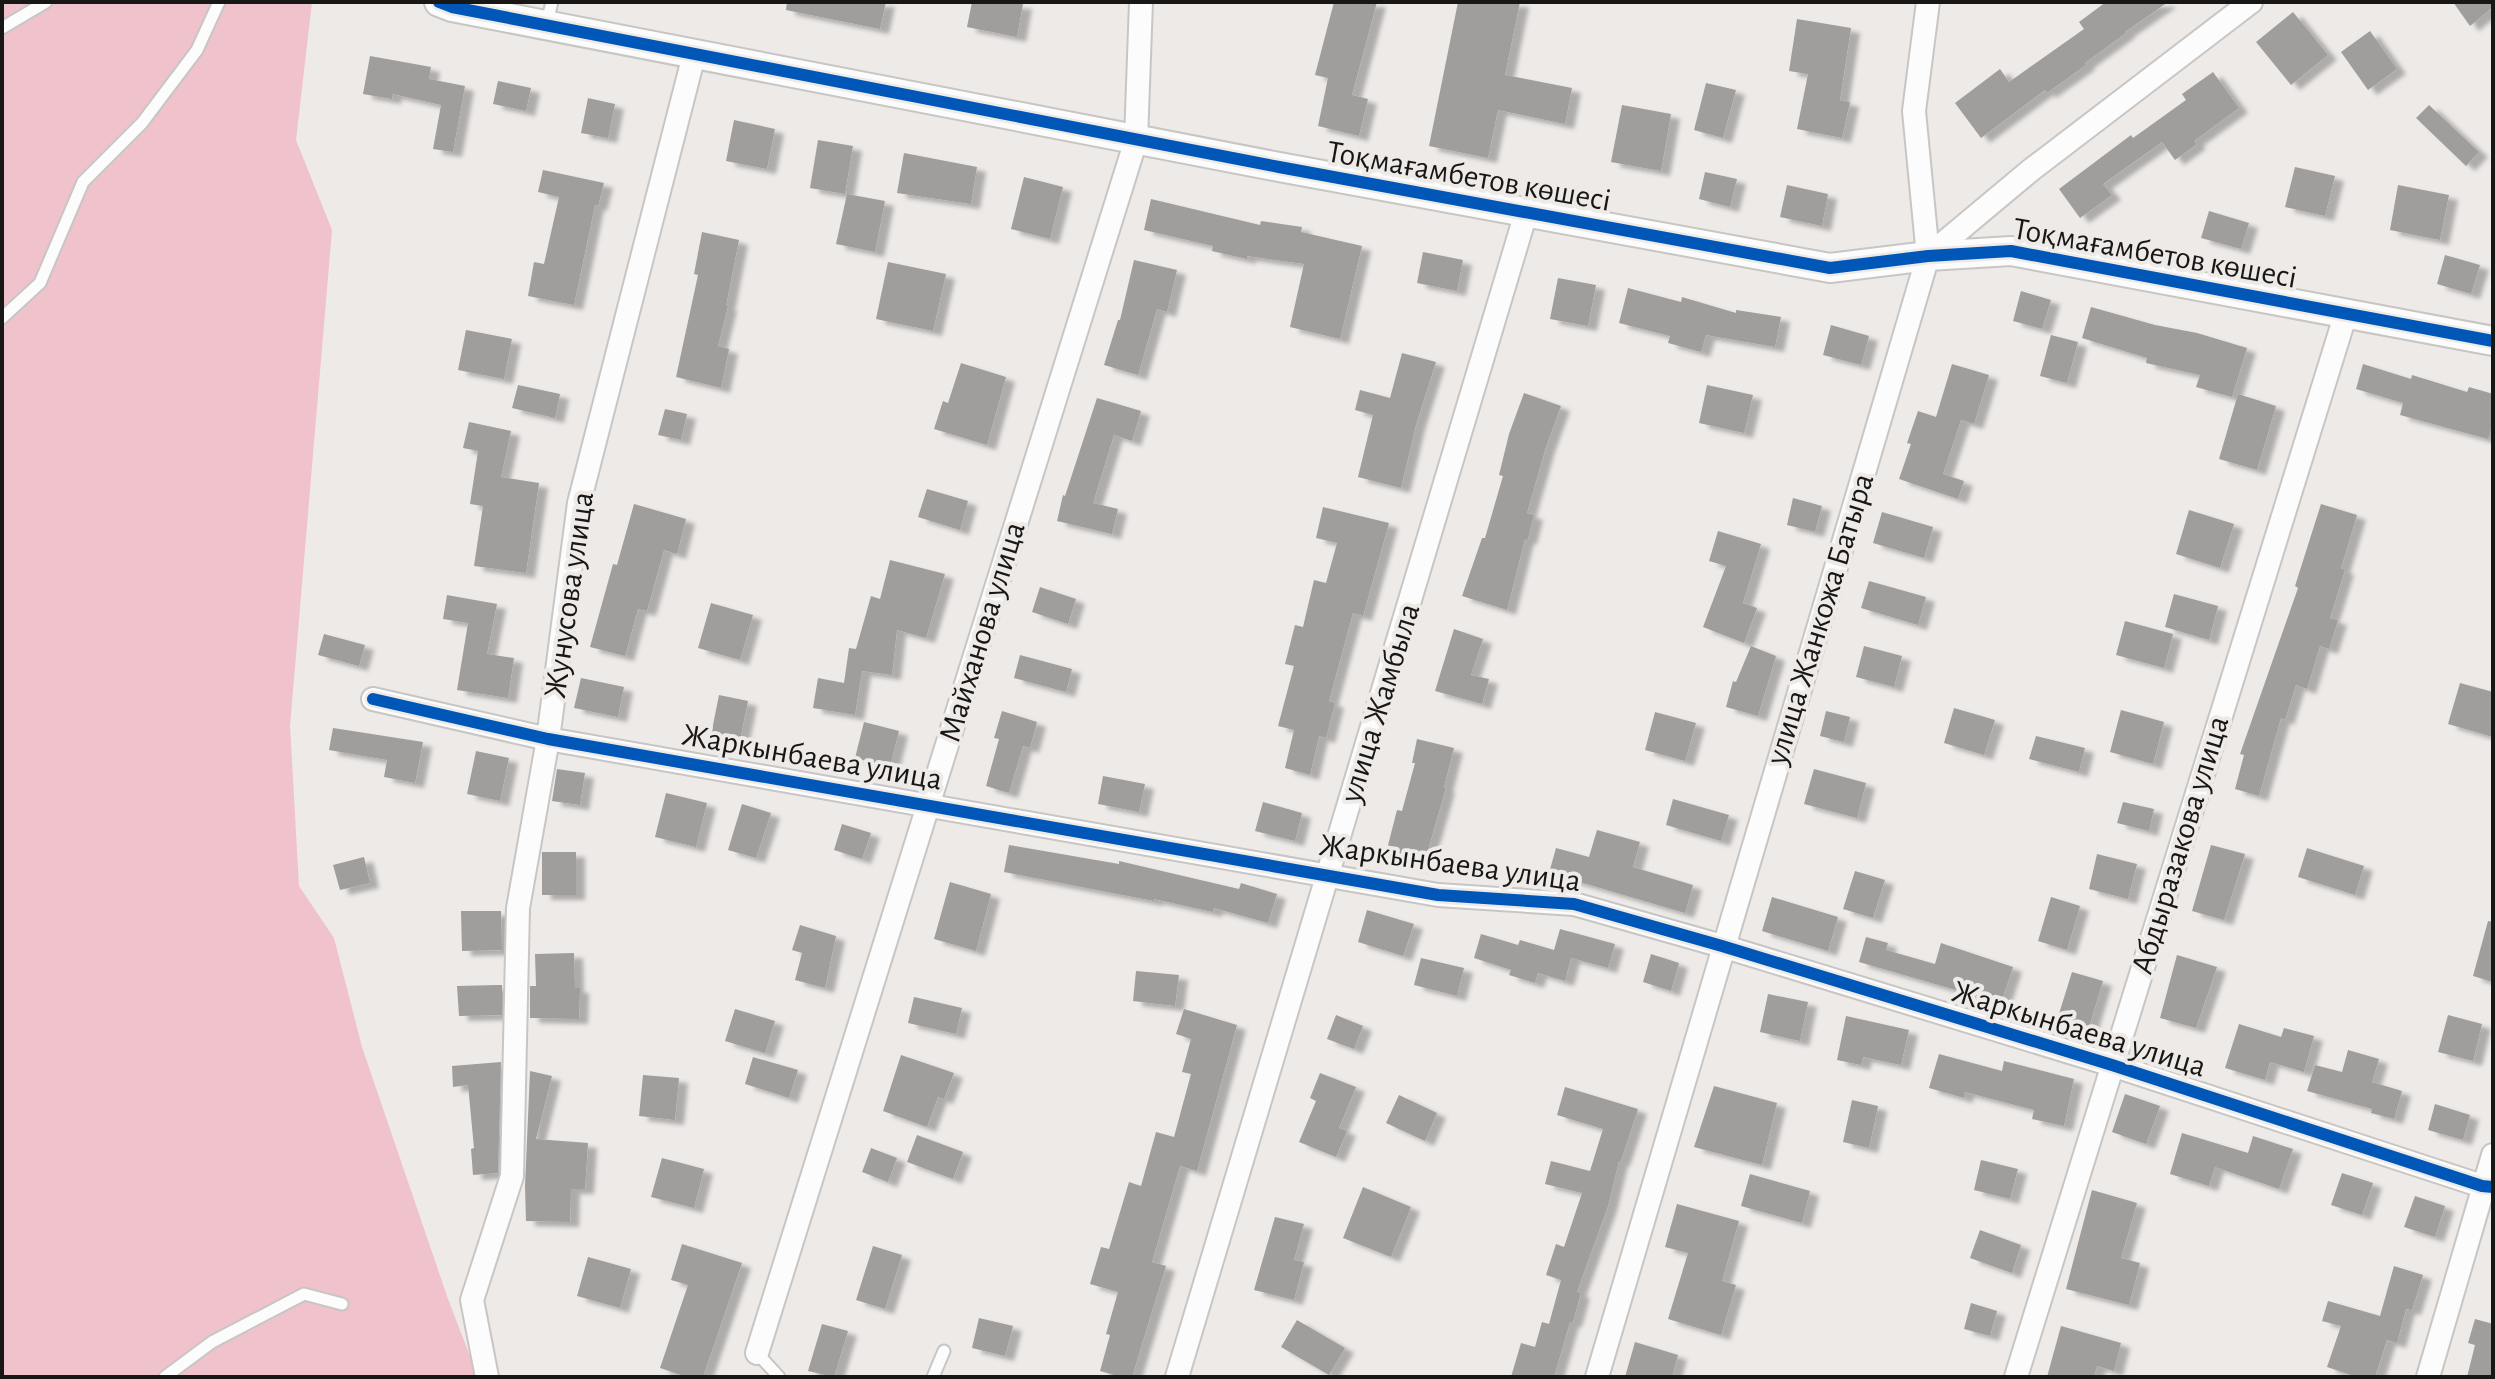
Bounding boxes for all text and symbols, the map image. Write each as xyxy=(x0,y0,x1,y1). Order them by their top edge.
street label: Тоқмағамбетов көшесі xyxy=(1325,135,1613,217)
street label: Тоқмағамбетов көшесі xyxy=(2011,212,2299,294)
street label: улица Жанкожа Батыра xyxy=(1760,470,1880,769)
street label: Жунусова улица xyxy=(539,490,599,700)
street label: Майханова улица xyxy=(933,518,1031,746)
street label: улица Жамбыла xyxy=(1334,600,1425,807)
street label: Абдыразакова улица xyxy=(2126,712,2234,978)
street label: Жаркынбаева улица xyxy=(679,718,945,796)
street label: Жаркынбаева улица xyxy=(1317,829,1583,897)
street label: Жаркынбаева улица xyxy=(1948,975,2210,1083)

